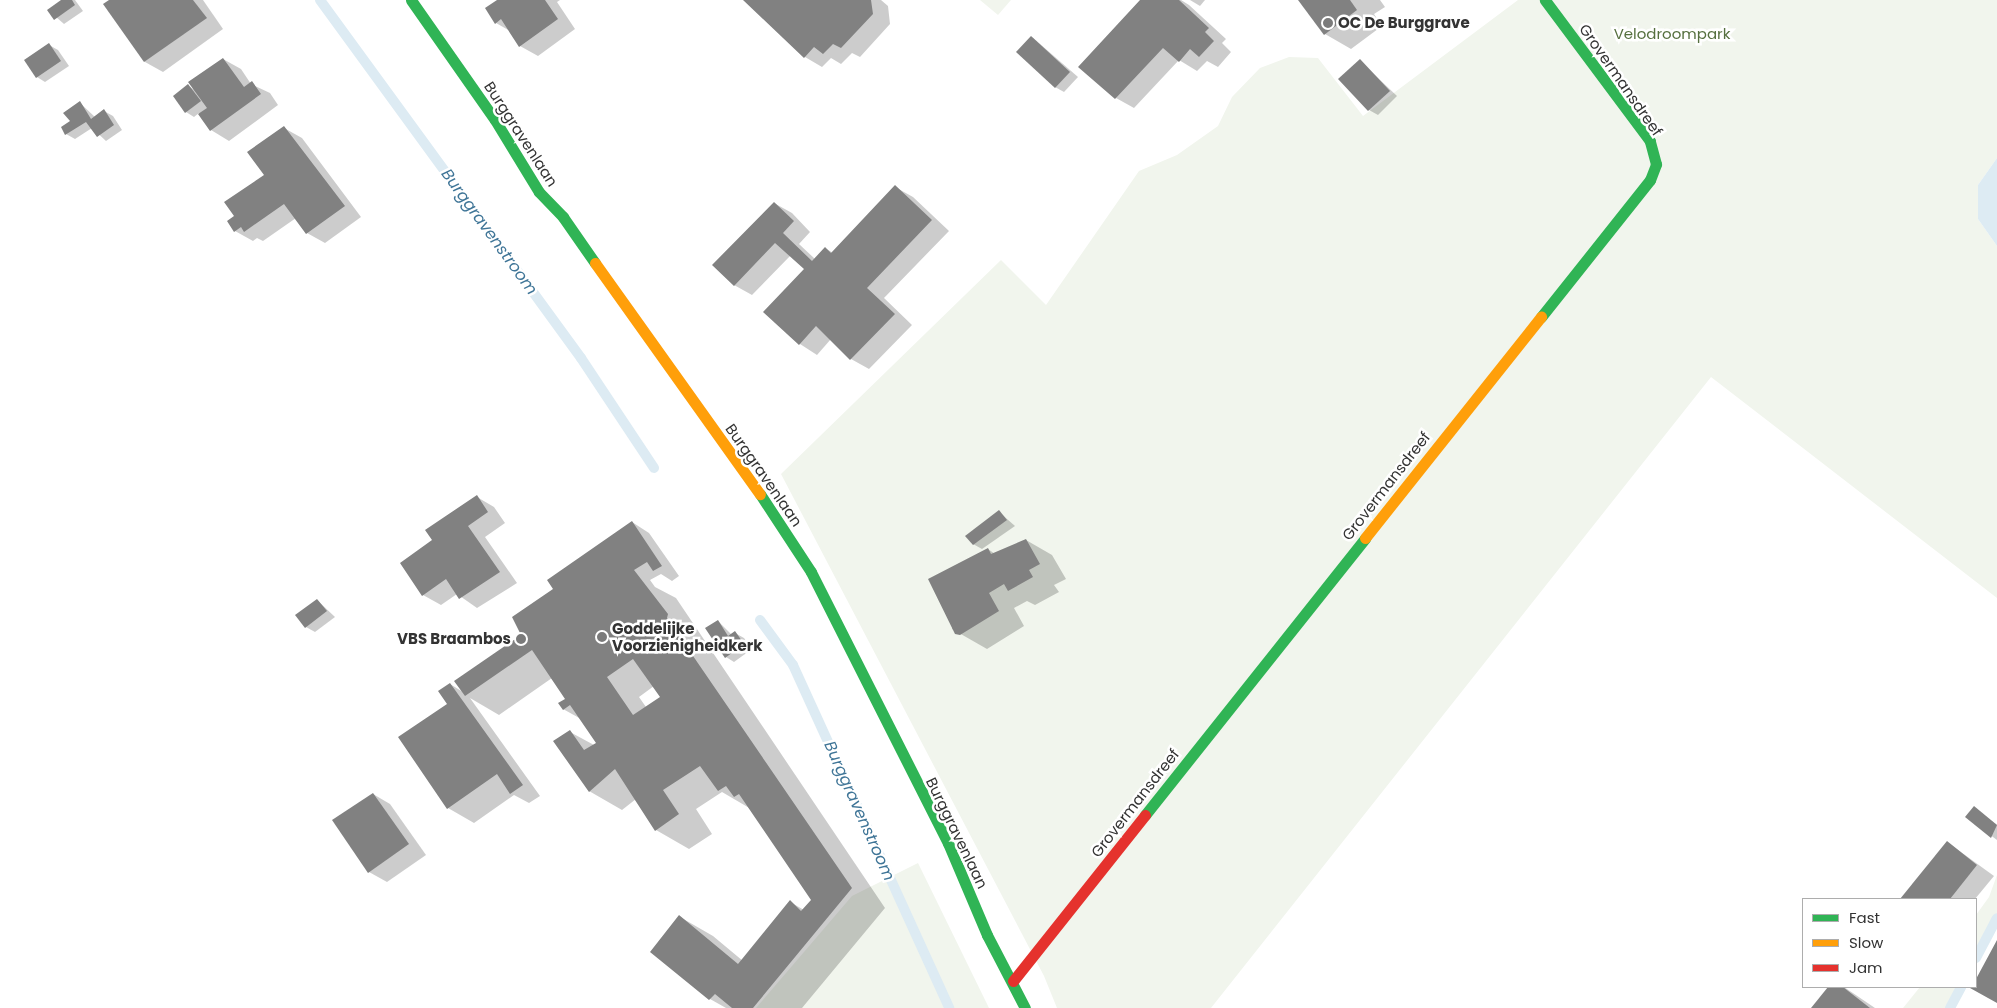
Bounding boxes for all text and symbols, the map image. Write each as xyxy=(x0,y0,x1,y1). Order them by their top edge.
place label: OC De Burggrave xyxy=(1338,14,1470,32)
marker: OC De Burggrave xyxy=(1322,17,1334,29)
street label: Grovermansdreef xyxy=(1576,21,1666,139)
park label: Velodroompark xyxy=(1614,25,1730,43)
street label: Burggravenlaan xyxy=(480,78,562,190)
water label: Burggravenstroom xyxy=(437,165,541,299)
street label: Burggravenlaan xyxy=(722,420,806,530)
street label: Grovermansdreef xyxy=(1338,428,1434,544)
place label: Goddelijke Voorzienigheidkerk xyxy=(612,619,762,654)
place label: VBS Braambos xyxy=(397,630,511,648)
marker: Goddelijke Voorzienigheidkerk xyxy=(596,631,608,643)
marker: VBS Braambos xyxy=(515,633,527,645)
water label: Burggravenstroom xyxy=(820,738,898,884)
street label: Grovermansdreef xyxy=(1087,745,1183,861)
street label: Burggravenlaan xyxy=(922,775,992,891)
legend xyxy=(1802,898,1977,988)
text: Fast xyxy=(1849,907,1880,928)
text: Slow xyxy=(1849,932,1883,953)
text: Jam xyxy=(1849,957,1883,978)

